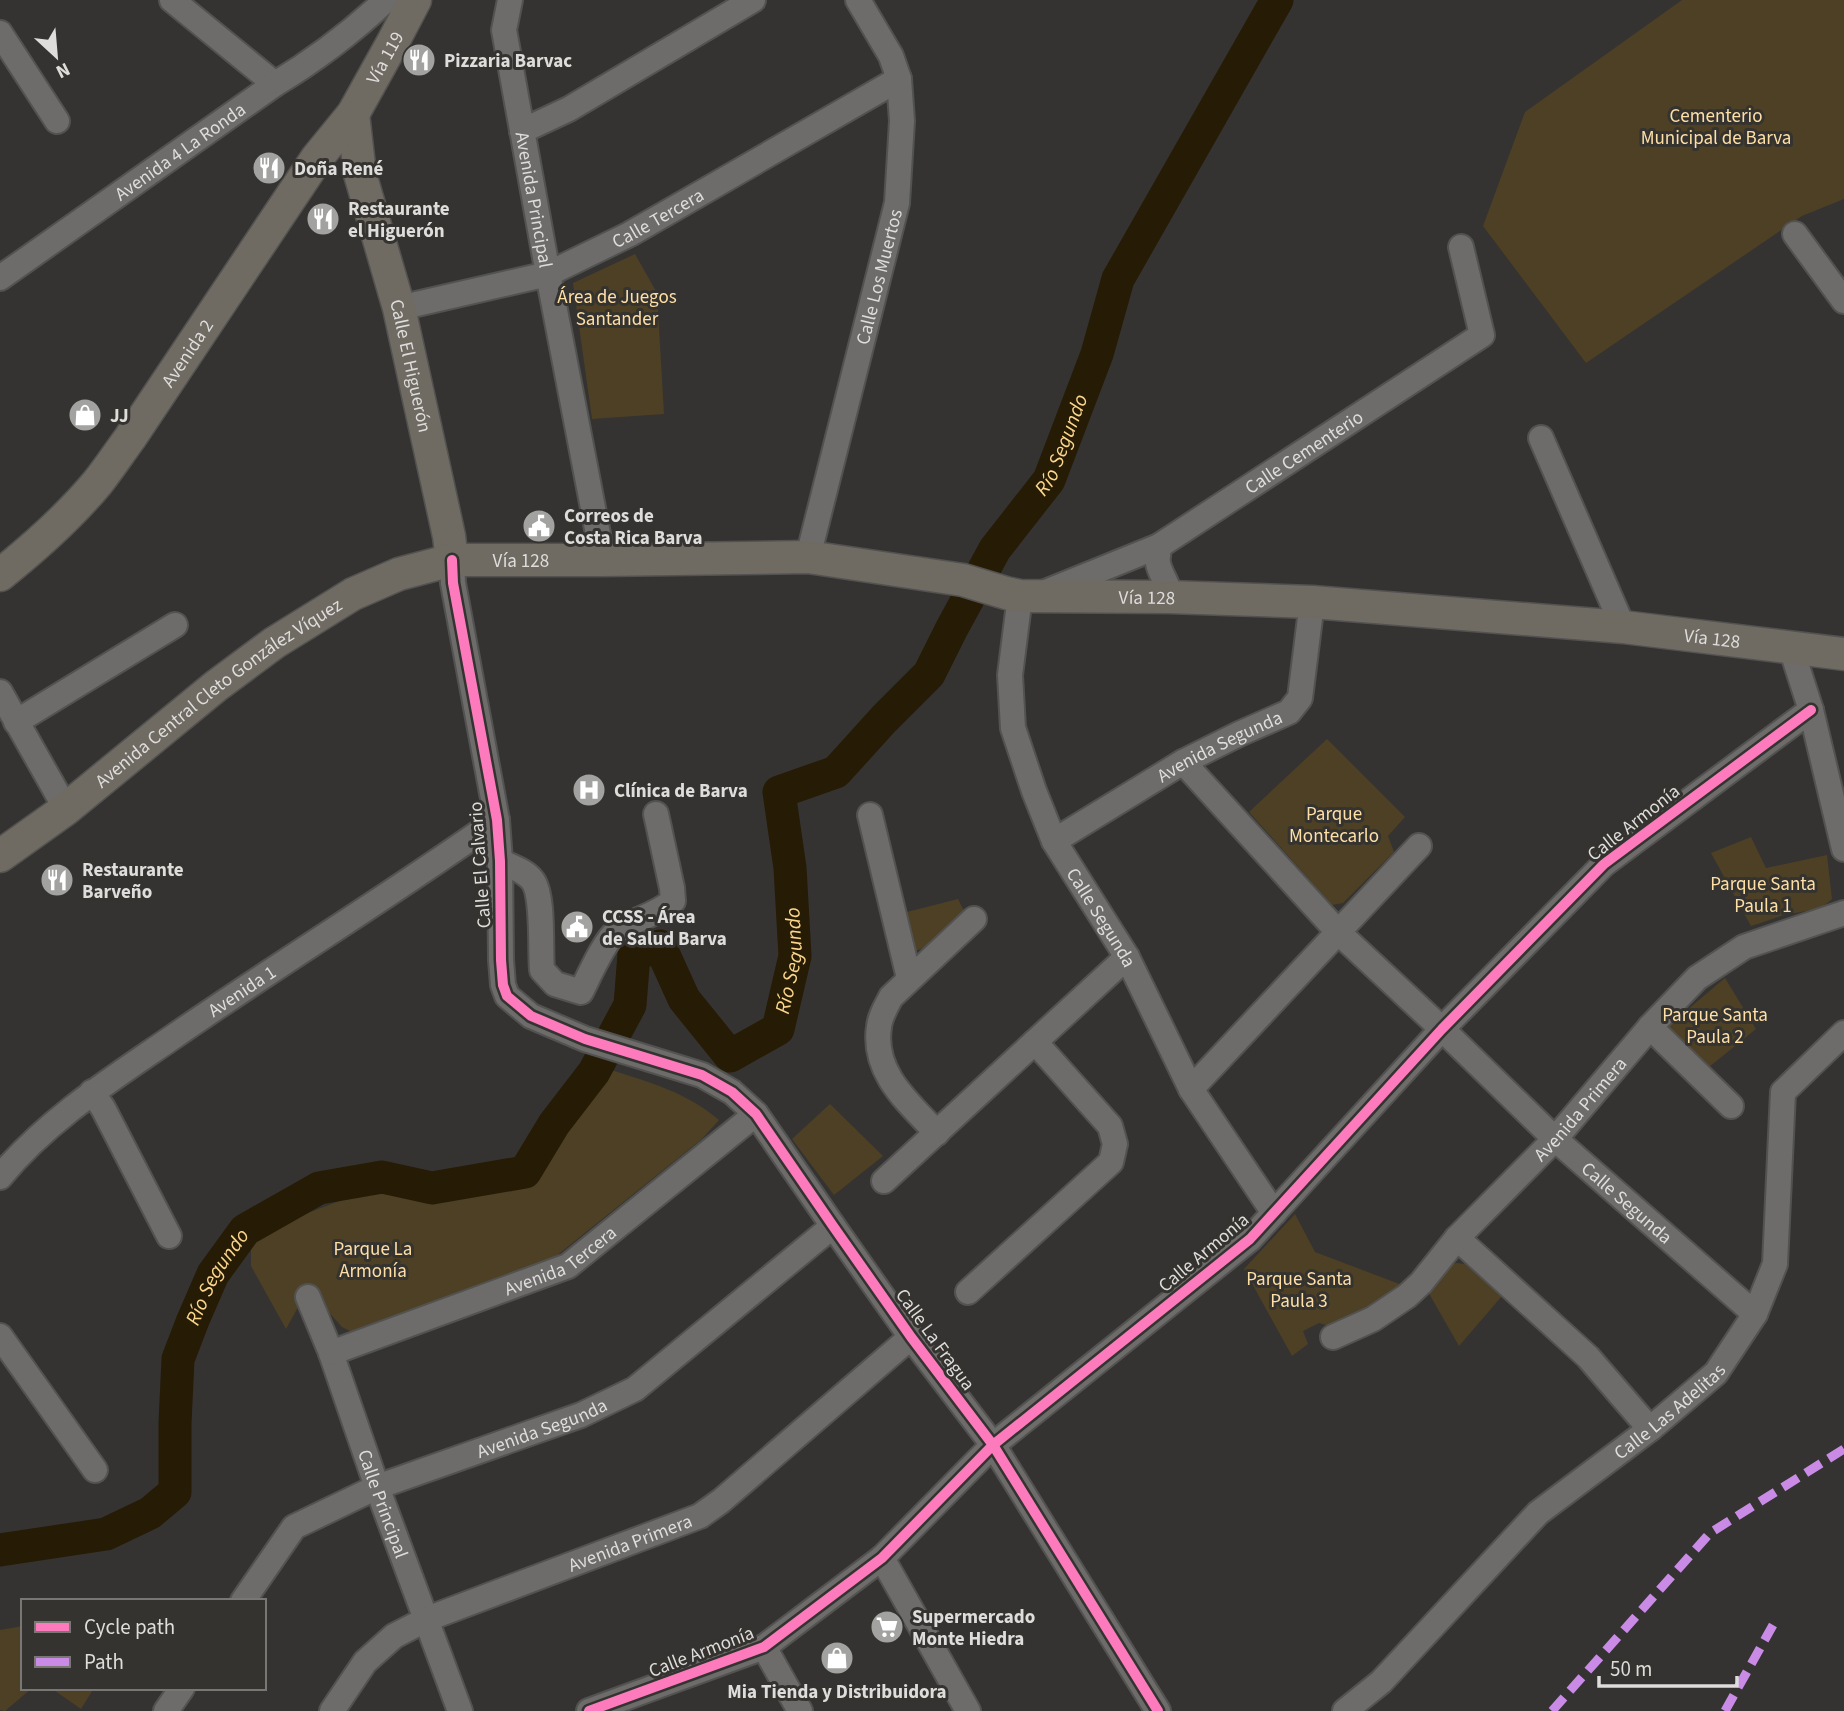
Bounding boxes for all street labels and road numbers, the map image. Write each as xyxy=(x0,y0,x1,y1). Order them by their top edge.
street label: Vía 119 xyxy=(360,27,411,89)
street label: Avenida 4 La Ronda xyxy=(110,97,252,208)
street label: Avenida Principal xyxy=(508,130,559,270)
street label: Calle Tercera xyxy=(608,182,709,256)
street label: Calle Los Muertos xyxy=(850,206,910,348)
street label: Calle El Higuerón xyxy=(382,296,438,435)
street label: Avenida 2 xyxy=(155,314,221,393)
street label: Calle Cementerio xyxy=(1240,404,1369,501)
street label: Vía 128 xyxy=(493,548,549,575)
street label: Vía 128 xyxy=(1119,585,1176,612)
street label: Avenida Central Cleto González Víquez xyxy=(90,592,348,795)
street label: Vía 128 xyxy=(1682,623,1742,656)
street label: Avenida Segunda xyxy=(1152,705,1287,790)
street label: Calle Armonía xyxy=(1582,778,1686,868)
street label: Calle El Calvario xyxy=(463,801,498,929)
street label: Calle Segunda xyxy=(1059,863,1142,972)
street label: Avenida 1 xyxy=(203,959,282,1024)
street label: Avenida Primera xyxy=(1528,1052,1634,1168)
street label: Calle Segunda xyxy=(1575,1156,1678,1251)
street label: Calle Armonía xyxy=(1153,1207,1255,1299)
street label: Avenida Tercera xyxy=(501,1220,623,1303)
street label: Calle La Fragua xyxy=(889,1283,981,1396)
street label: Calle Las Adelitas xyxy=(1609,1359,1733,1467)
street label: Avenida Segunda xyxy=(473,1392,612,1466)
street label: Calle Principal xyxy=(350,1446,414,1562)
street label: Avenida Primera xyxy=(565,1508,696,1580)
street label: Calle Armonía xyxy=(645,1620,758,1685)

